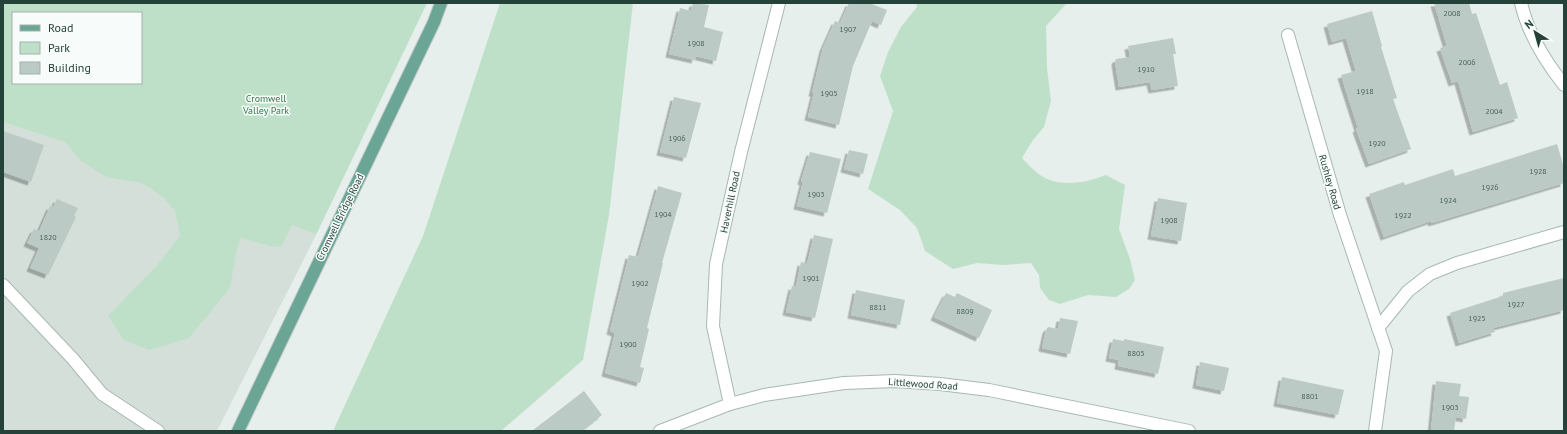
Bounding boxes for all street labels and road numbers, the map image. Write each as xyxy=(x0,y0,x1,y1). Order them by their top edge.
street label: Rushley Road xyxy=(1316,153,1344,211)
street label: Haverhill Road xyxy=(717,170,743,234)
street label: Cromwell Bridge Road xyxy=(313,172,367,262)
street label: Littlewood Road xyxy=(888,375,958,393)

